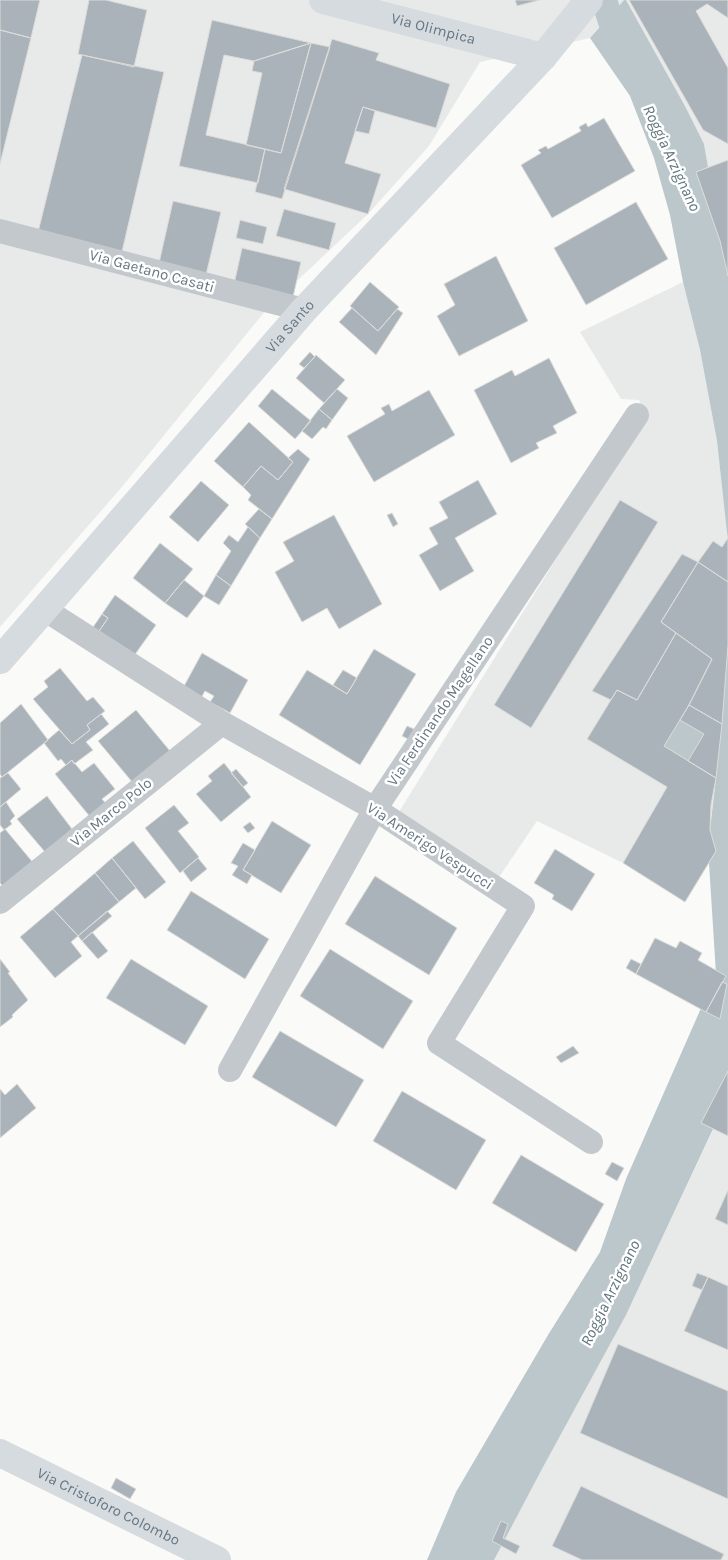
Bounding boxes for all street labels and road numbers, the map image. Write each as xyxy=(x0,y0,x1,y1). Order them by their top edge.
street label: Via Olimpica xyxy=(389,9,477,48)
street label: Via Gaetano Casati xyxy=(87,246,217,296)
street label: Via Santo xyxy=(262,296,318,357)
street label: Via Ferdinando Magellano xyxy=(383,633,497,789)
street label: Via Marco Polo xyxy=(67,774,155,850)
street label: Via Amerigo Vespucci xyxy=(364,799,496,893)
street label: Via Cristoforo Colombo xyxy=(34,1464,183,1549)

